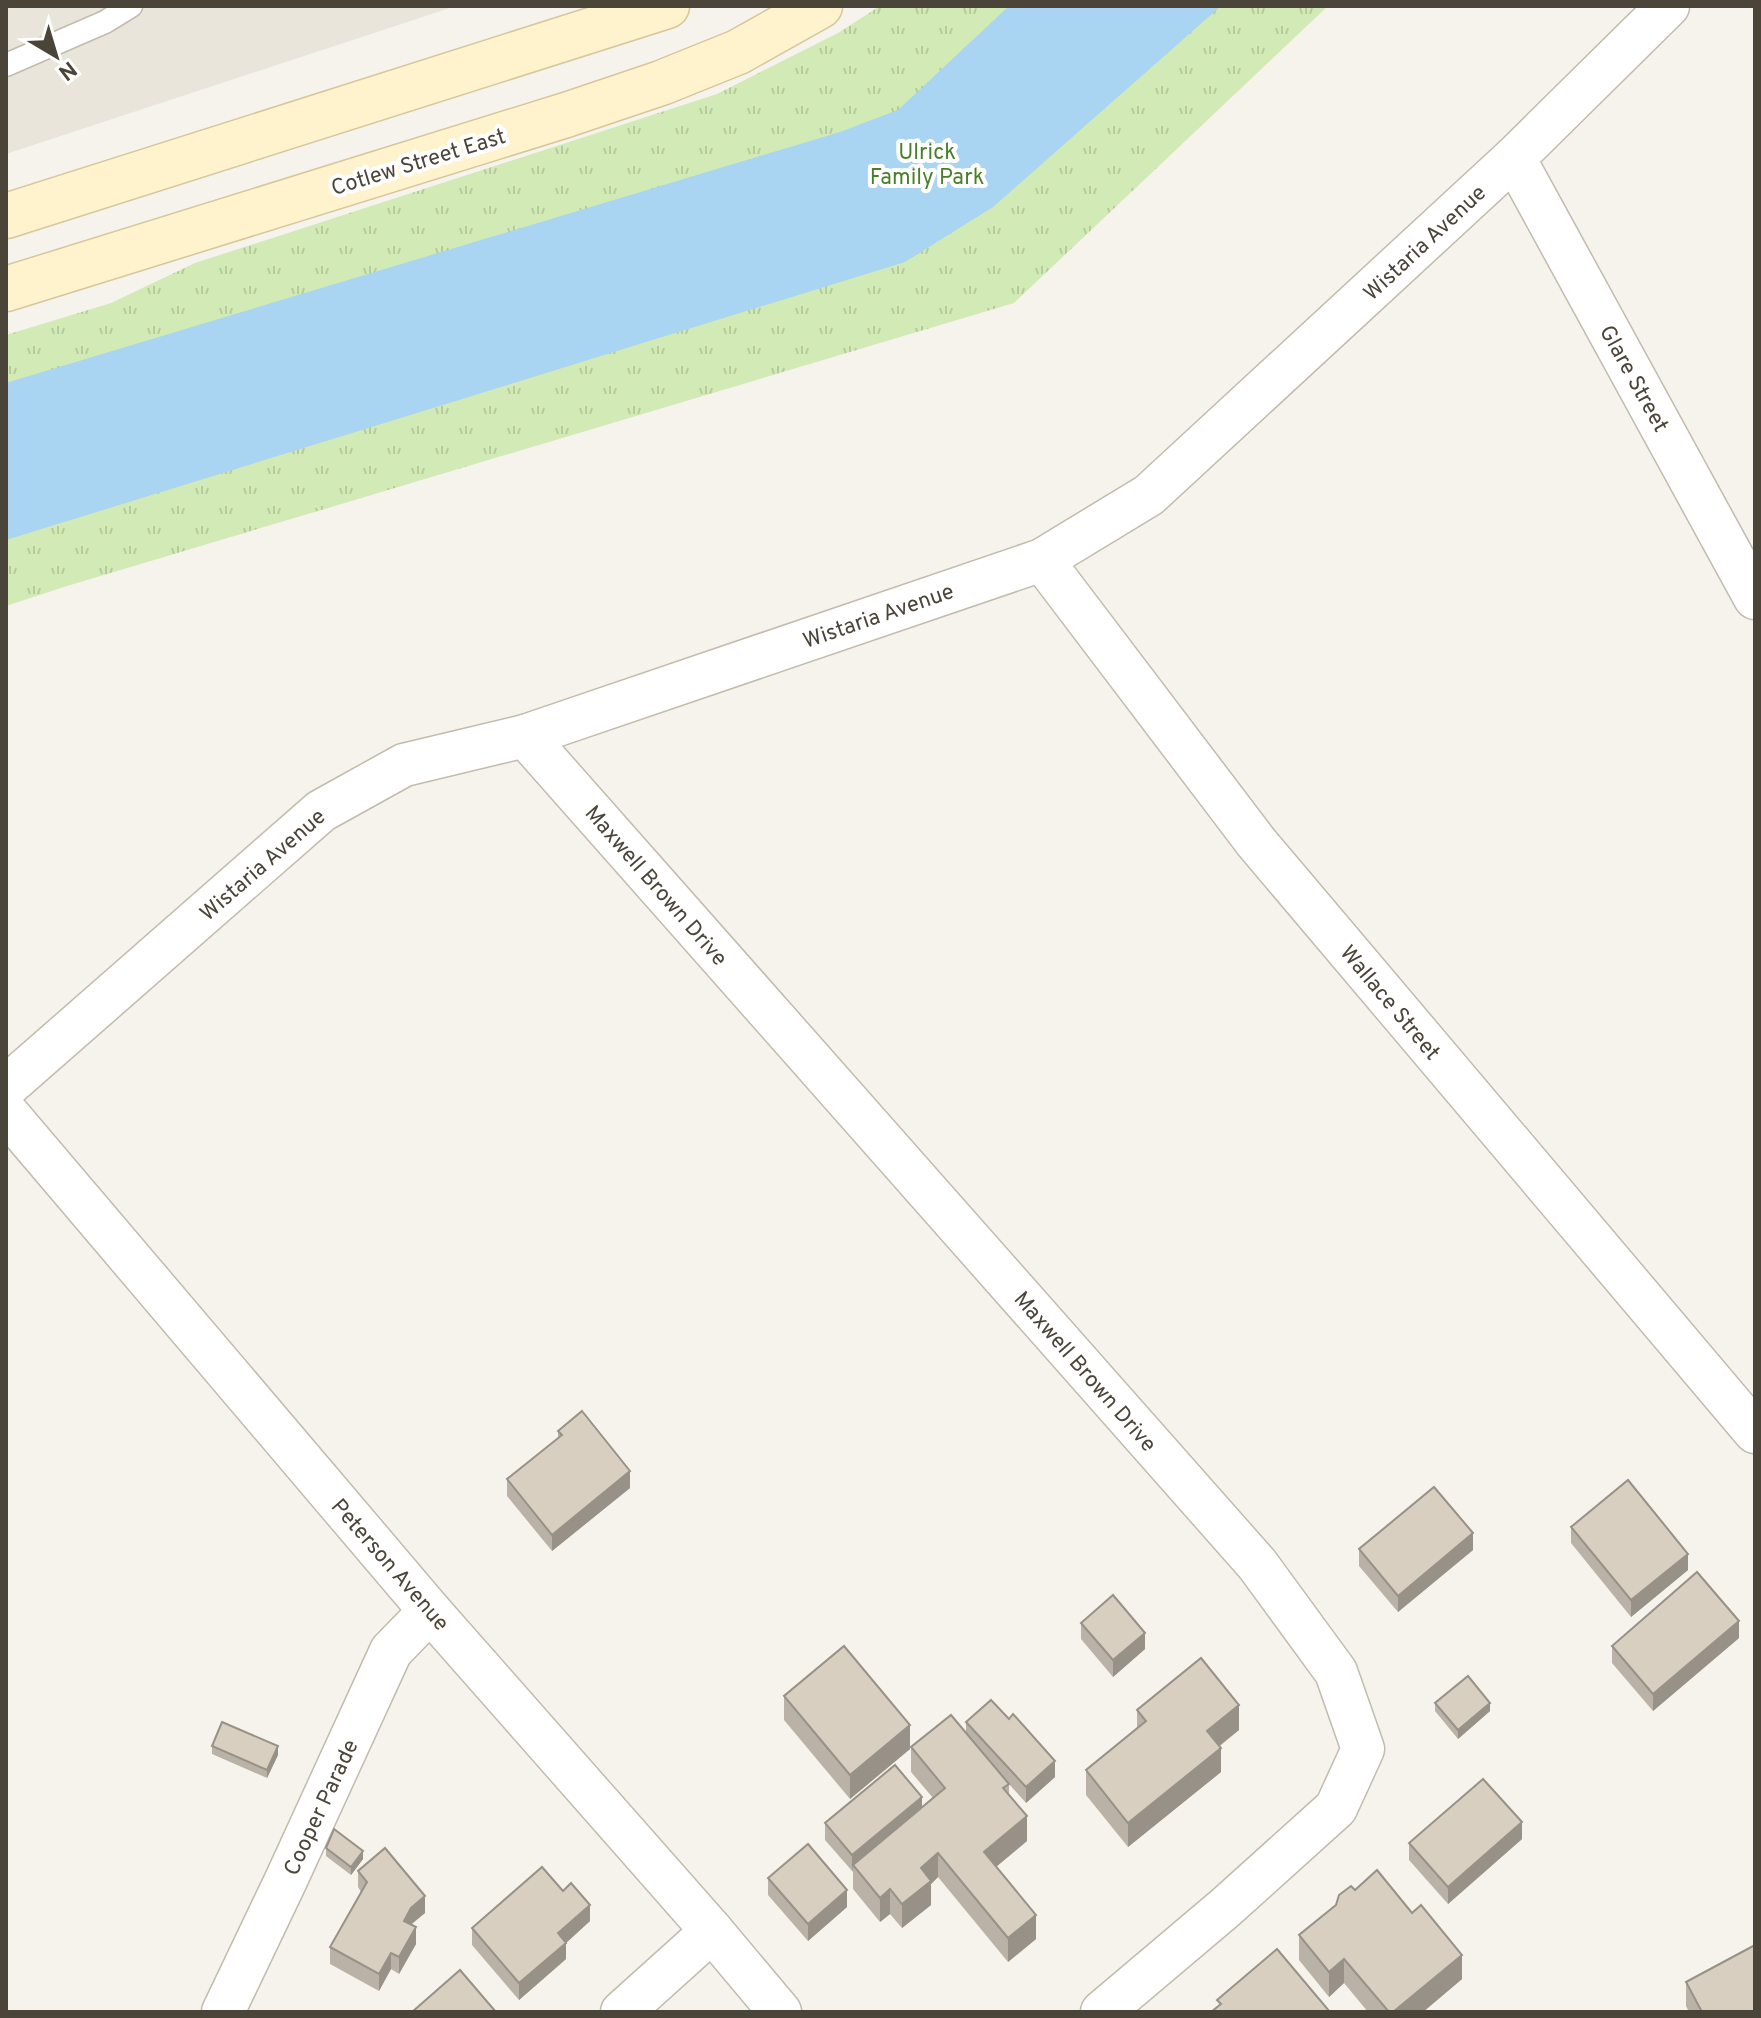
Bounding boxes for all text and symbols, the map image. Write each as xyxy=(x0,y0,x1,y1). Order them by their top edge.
north arrow xyxy=(16,16,96,96)
text: N xyxy=(52,54,81,85)
street label: Cotlew Street East xyxy=(328,124,509,203)
park label: Ulrick Family Park xyxy=(870,140,984,192)
street label: Wistaria Avenue xyxy=(1359,180,1493,307)
street label: Glare Street xyxy=(1592,321,1673,438)
street label: Wistaria Avenue xyxy=(800,579,958,656)
street label: Maxwell Brown Drive xyxy=(578,801,732,972)
street label: Wistaria Avenue xyxy=(195,804,332,928)
street label: Wallace Street xyxy=(1333,941,1445,1067)
street label: Maxwell Brown Drive xyxy=(1007,1287,1161,1458)
street label: Peterson Avenue xyxy=(324,1494,454,1637)
street label: Cooper Parade xyxy=(279,1736,366,1880)

